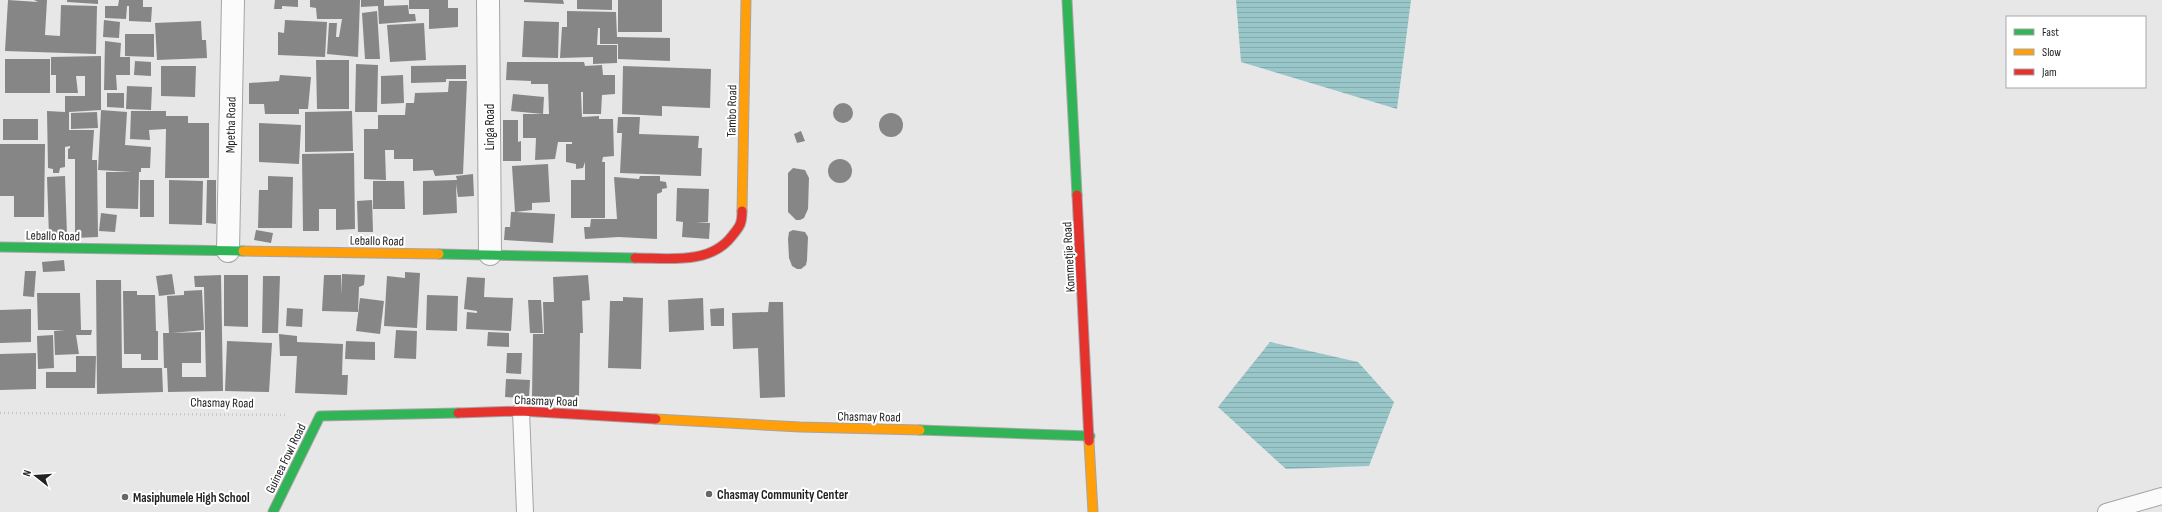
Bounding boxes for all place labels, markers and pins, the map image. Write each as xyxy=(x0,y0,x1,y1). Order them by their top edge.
place label: Chasmay Community Center xyxy=(717,487,848,503)
marker: Chasmay Community Center xyxy=(704,489,714,499)
place label: Masiphumele High School xyxy=(133,490,250,506)
marker: Masiphumele High School xyxy=(120,492,130,502)

